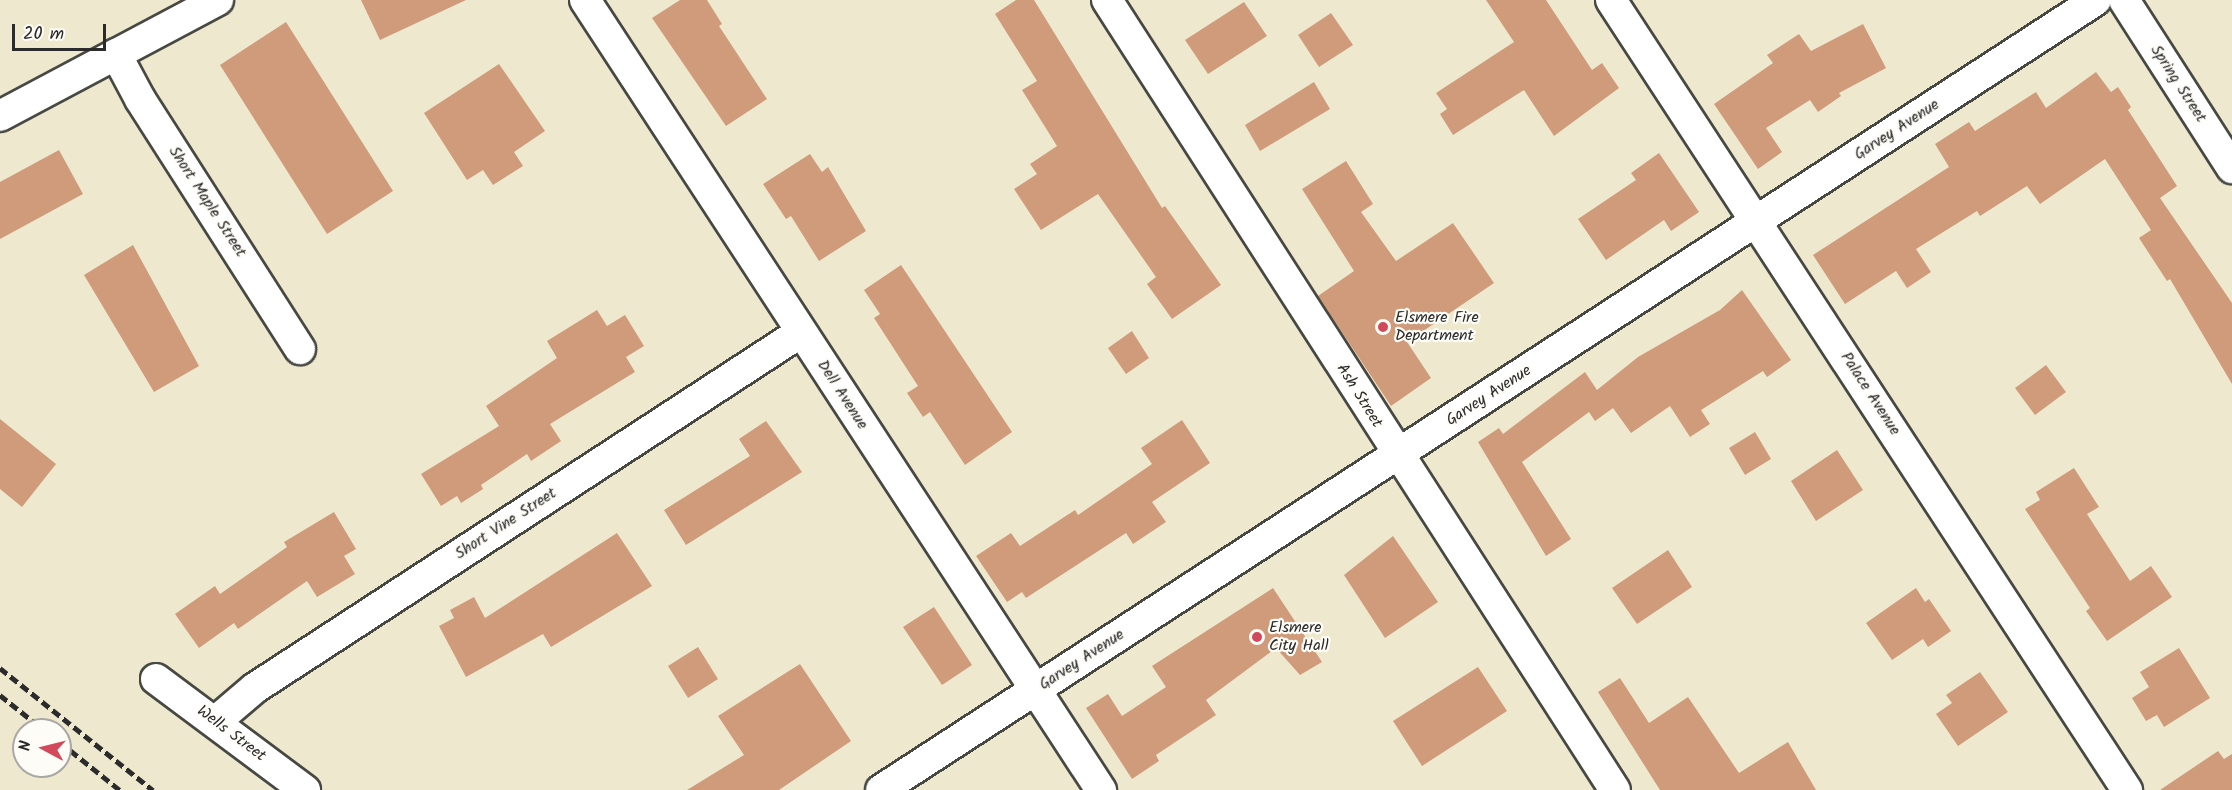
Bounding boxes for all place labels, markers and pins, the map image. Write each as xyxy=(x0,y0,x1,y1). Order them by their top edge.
place label: Elsmere Fire Department xyxy=(1395,308,1479,346)
marker: Elsmere Fire Department xyxy=(1376,320,1390,334)
place label: Elsmere City Hall xyxy=(1269,618,1329,656)
marker: Elsmere City Hall xyxy=(1250,630,1264,644)

